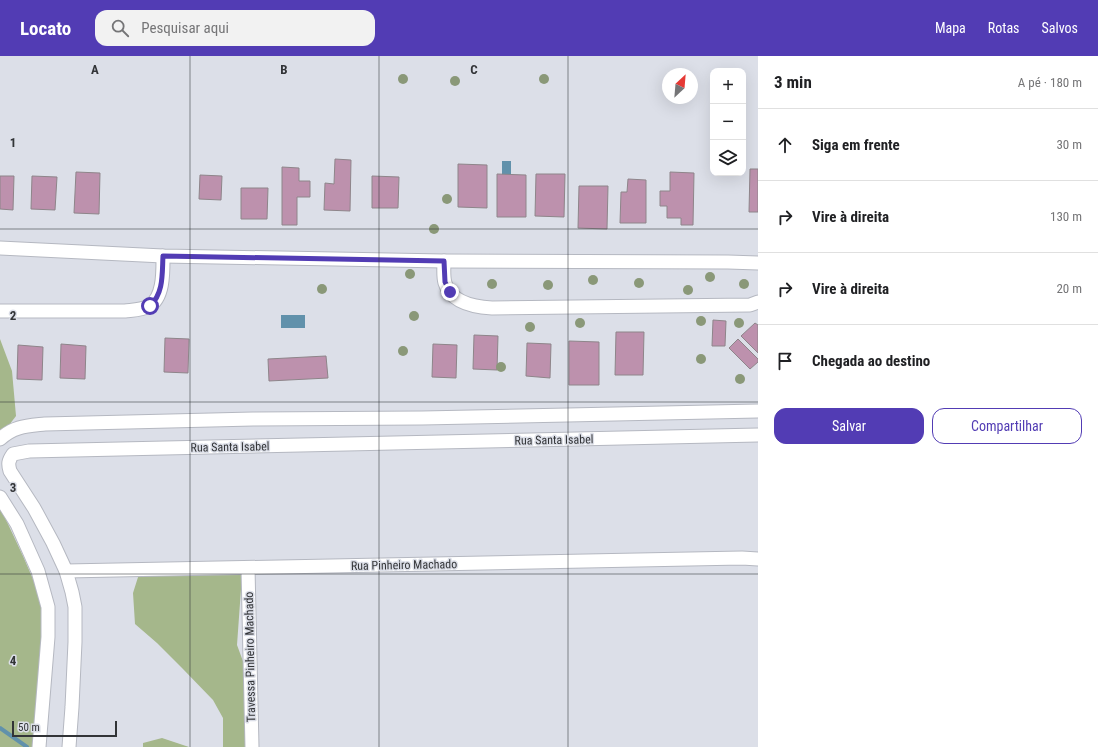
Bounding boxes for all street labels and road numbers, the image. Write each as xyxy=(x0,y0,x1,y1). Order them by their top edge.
street label: Rua Santa Isabel xyxy=(514,432,594,448)
street label: Rua Santa Isabel xyxy=(190,439,270,455)
street label: Rua Pinheiro Machado xyxy=(351,557,457,573)
street label: Travessa Pinheiro Machado xyxy=(242,592,258,722)

